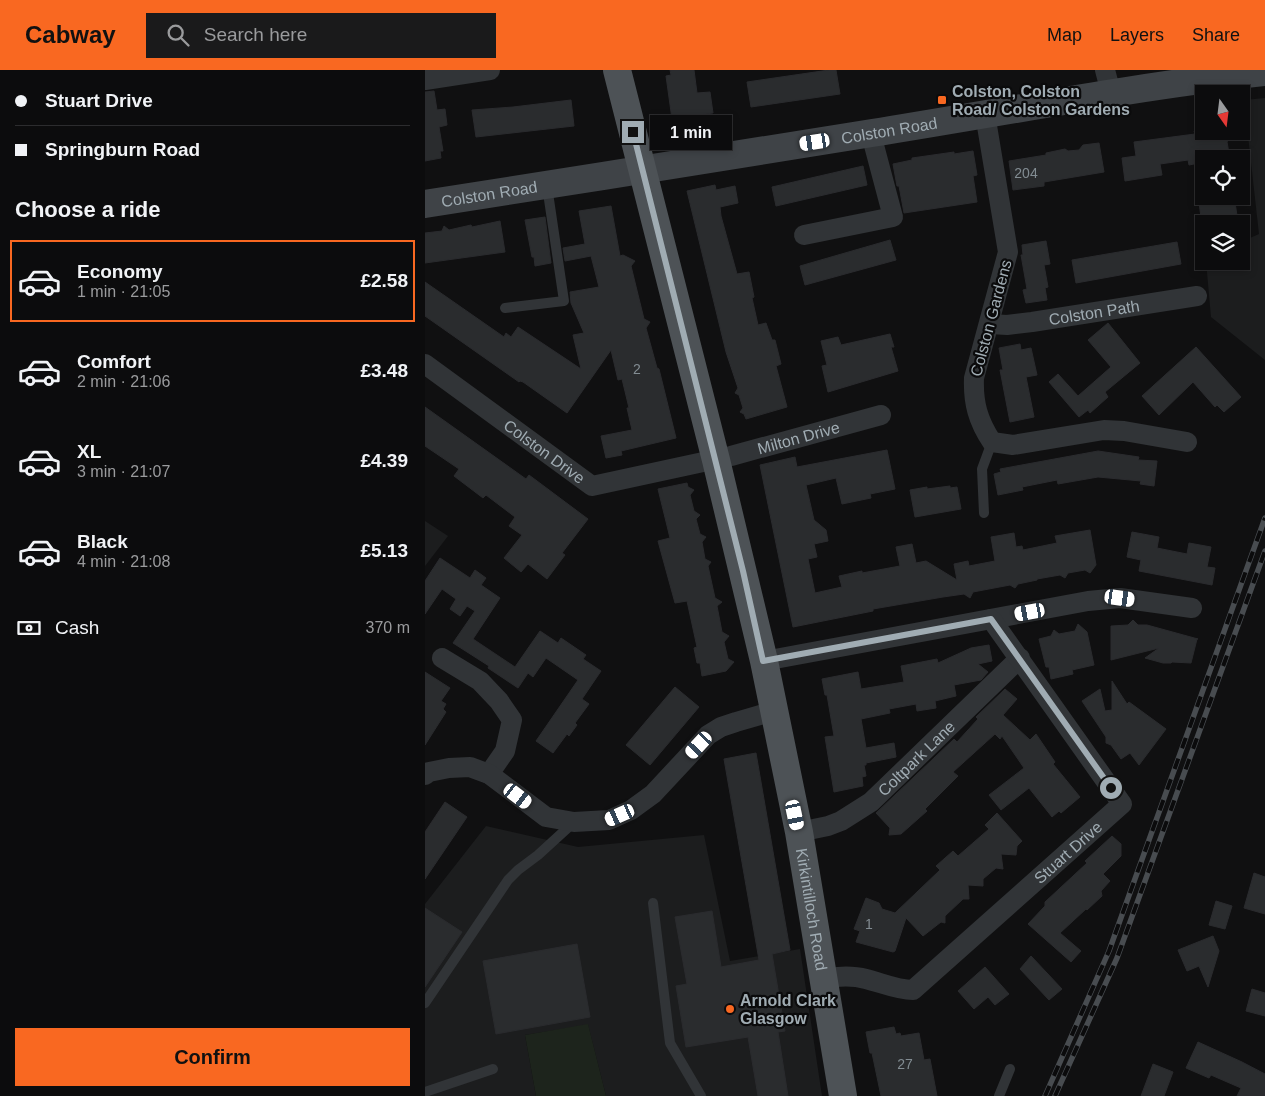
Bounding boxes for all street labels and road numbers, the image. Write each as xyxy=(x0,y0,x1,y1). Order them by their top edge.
street label: Colston Road xyxy=(840,114,938,146)
street label: Colston Road xyxy=(440,178,538,210)
street label: Colston Gardens xyxy=(967,258,1015,378)
street label: Colston Path xyxy=(1047,297,1141,328)
street label: Colston Drive xyxy=(501,416,588,487)
street label: Milton Drive xyxy=(755,418,842,457)
street label: Coltpark Lane xyxy=(875,717,958,799)
street label: Stuart Drive xyxy=(1031,818,1105,887)
street label: Kirkintilloch Road xyxy=(793,847,830,972)

